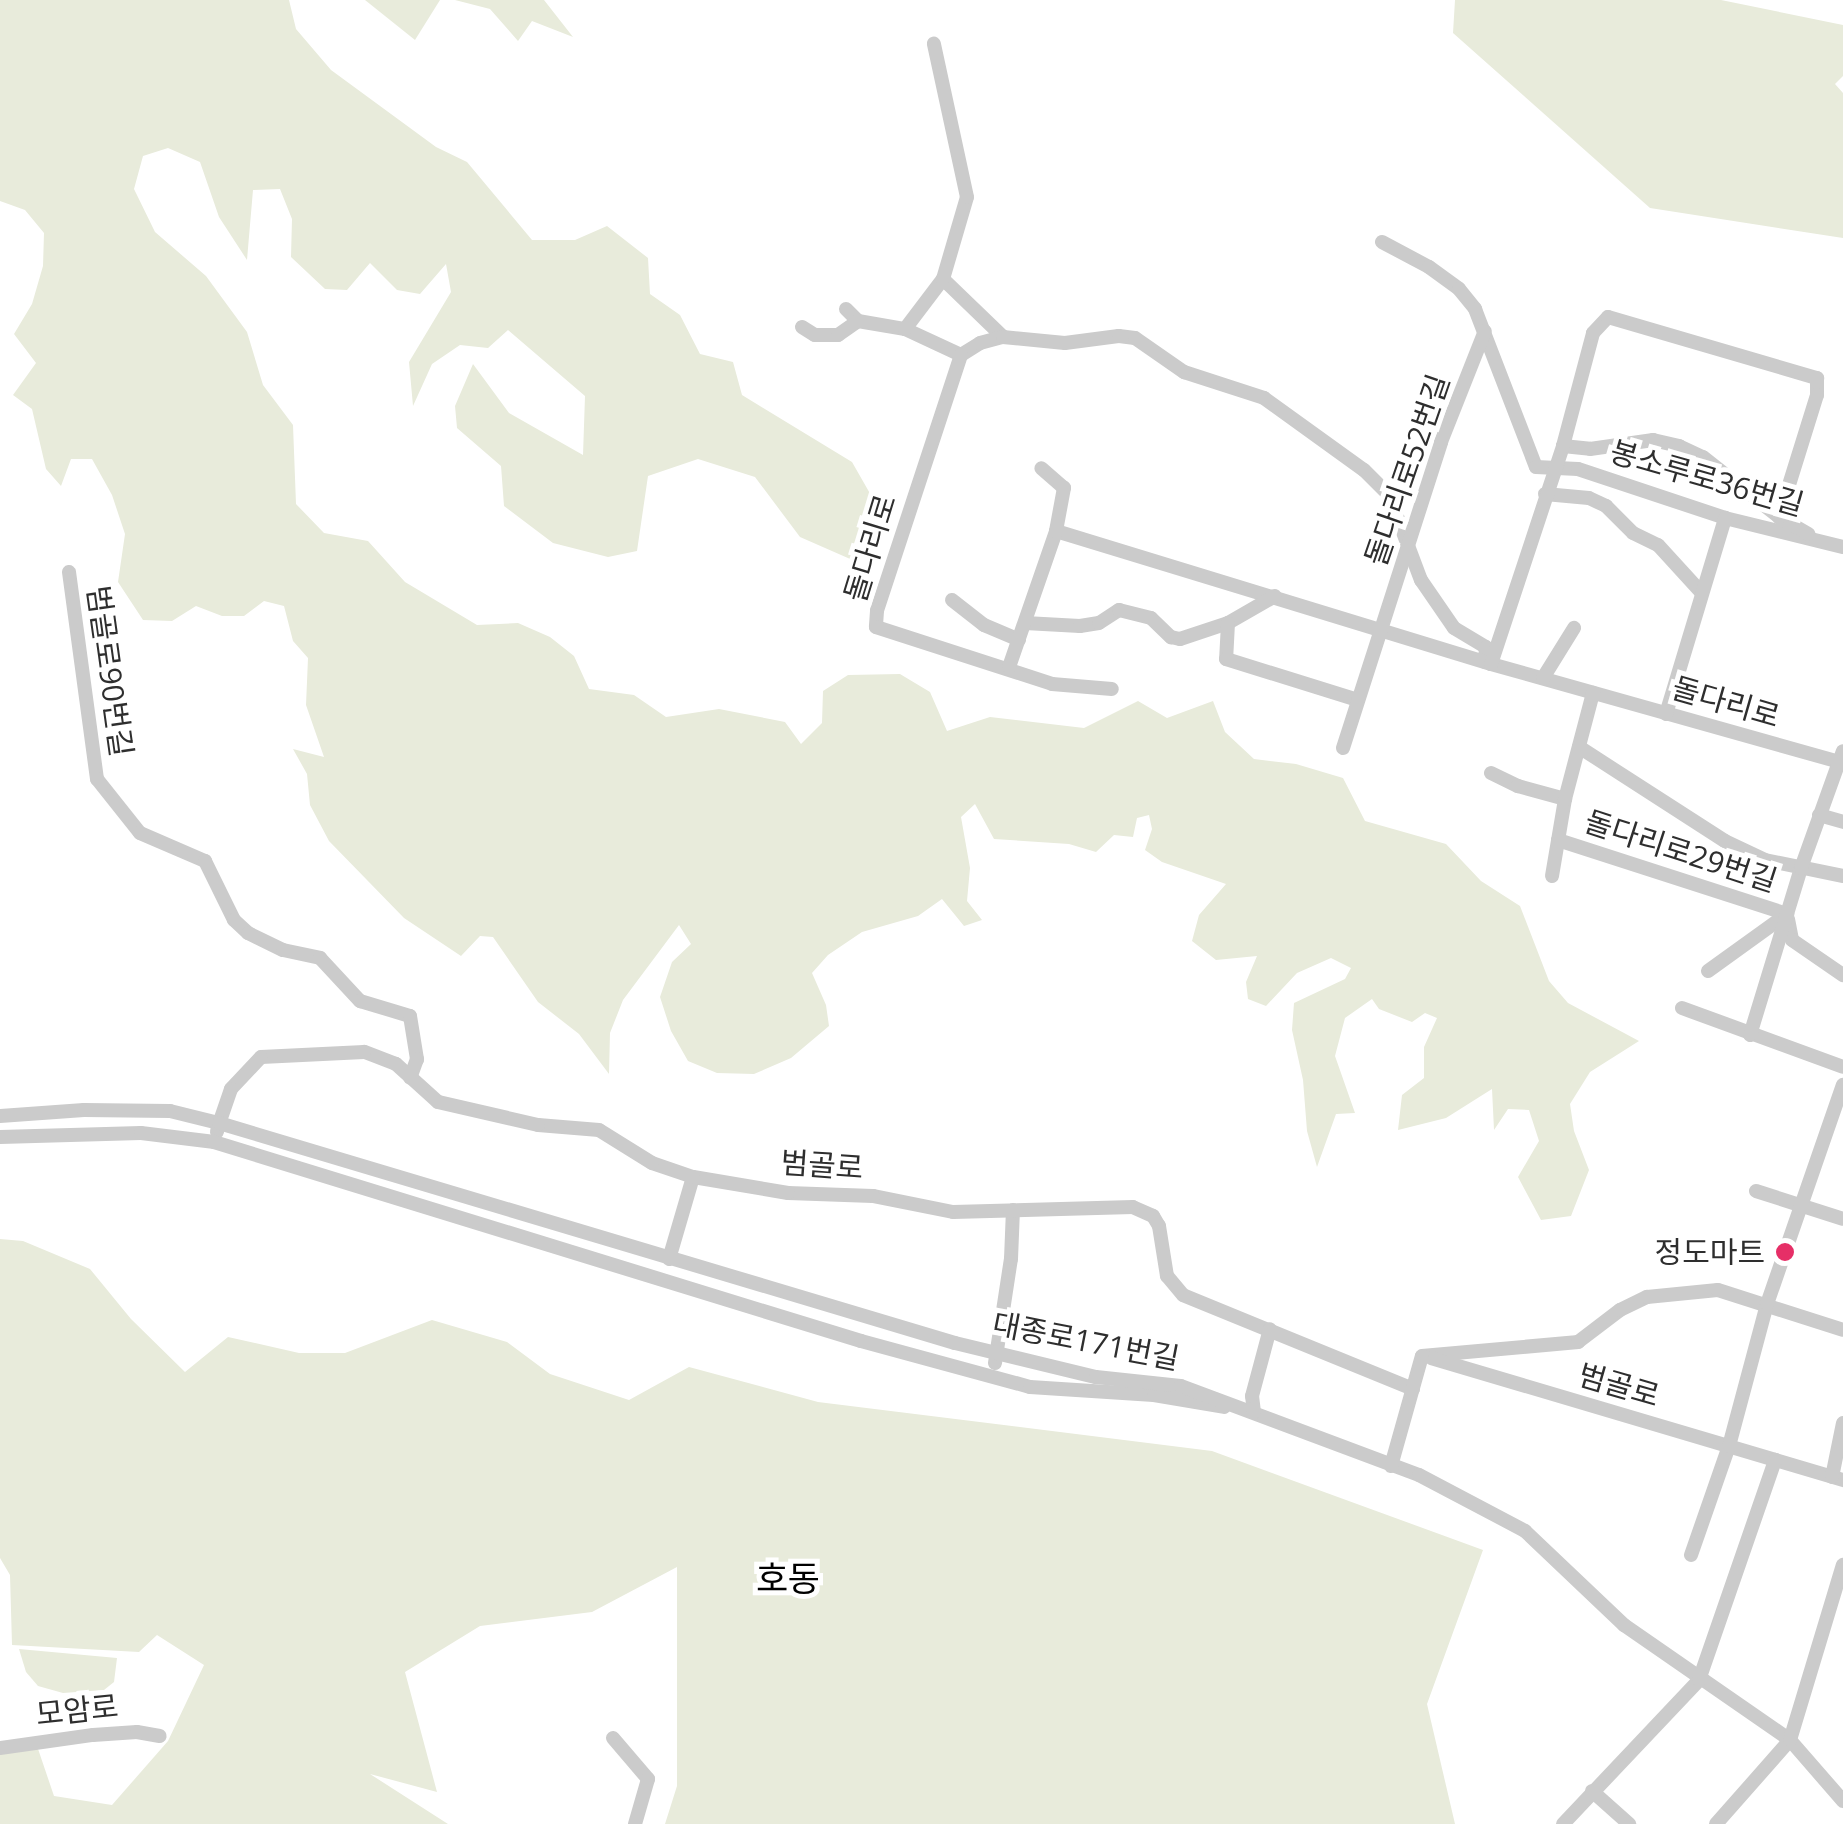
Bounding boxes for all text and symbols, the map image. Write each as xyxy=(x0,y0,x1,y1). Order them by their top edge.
street label: 돌다리로52번길 xyxy=(1357,370,1457,570)
street label: 봉소루로36번길 xyxy=(1606,433,1808,523)
street label: 돌다리로 xyxy=(837,490,903,606)
street label: 범골로90번길 xyxy=(80,583,140,759)
street label: 돌다리로 xyxy=(1668,669,1784,735)
street label: 돌다리로29번길 xyxy=(1580,803,1782,899)
street label: 범골로 xyxy=(779,1144,865,1186)
place label: 정도마트 xyxy=(1655,1234,1765,1270)
marker: 정도마트 xyxy=(1774,1241,1796,1263)
street label: 대종로171번길 xyxy=(990,1305,1182,1377)
street label: 범골로 xyxy=(1574,1356,1664,1414)
district label: 호동 xyxy=(756,1557,820,1599)
street label: 모암로 xyxy=(34,1688,120,1732)

